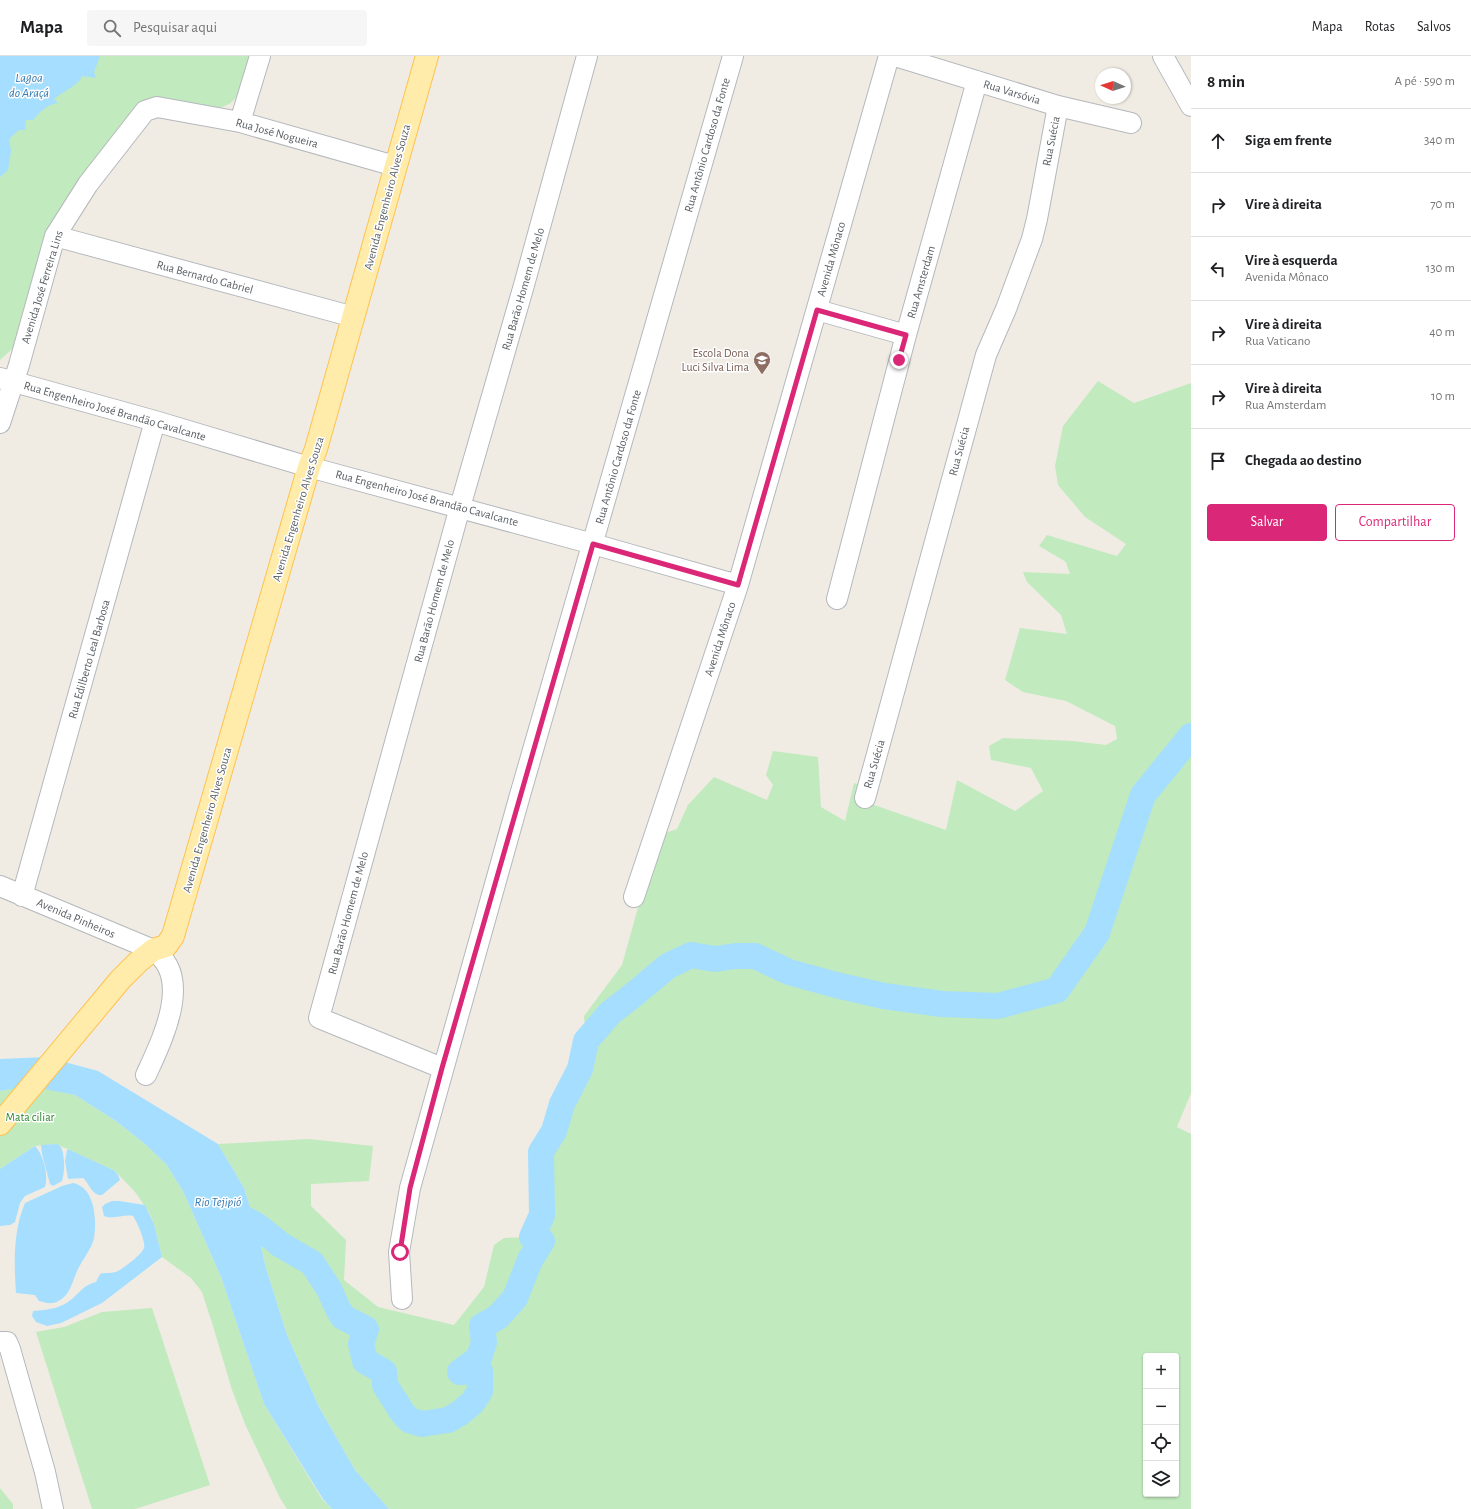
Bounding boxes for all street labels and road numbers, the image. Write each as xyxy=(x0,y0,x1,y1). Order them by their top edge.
street label: Rua Antônio Cardoso da Fonte xyxy=(682,76,732,214)
street label: Rua Varsóvia xyxy=(982,78,1042,107)
street label: Rua Suécia xyxy=(1040,115,1062,167)
street label: Rua José Nogueira xyxy=(234,116,320,150)
street label: Avenida Engenheiro Alves Souza xyxy=(362,122,412,271)
street label: Avenida Mônaco xyxy=(815,220,847,298)
street label: Rua Barão Homem de Melo xyxy=(500,226,546,352)
street label: Avenida José Ferreira Lins xyxy=(19,229,65,345)
street label: Rua Amsterdam xyxy=(905,244,937,320)
street label: Rua Bernardo Gabriel xyxy=(155,258,255,296)
street label: Rua Engenheiro José Brandão Cavalcante xyxy=(23,379,207,443)
street label: Rua Antônio Cardoso da Fonte xyxy=(593,388,643,526)
street label: Rua Suécia xyxy=(947,425,971,477)
street label: Avenida Engenheiro Alves Souza xyxy=(270,435,326,583)
street label: Rua Engenheiro José Brandão Cavalcante xyxy=(334,468,520,528)
street label: Rua Barão Homem de Melo xyxy=(412,538,456,664)
street label: Rua Edilberto Leal Barbosa xyxy=(66,598,112,720)
street label: Avenida Mônaco xyxy=(702,600,738,678)
street label: Rua Suécia xyxy=(861,738,887,790)
street label: Avenida Engenheiro Alves Souza xyxy=(180,746,234,894)
street label: Rua Barão Homem de Melo xyxy=(326,850,370,976)
street label: Avenida Pinheiros xyxy=(35,896,117,940)

